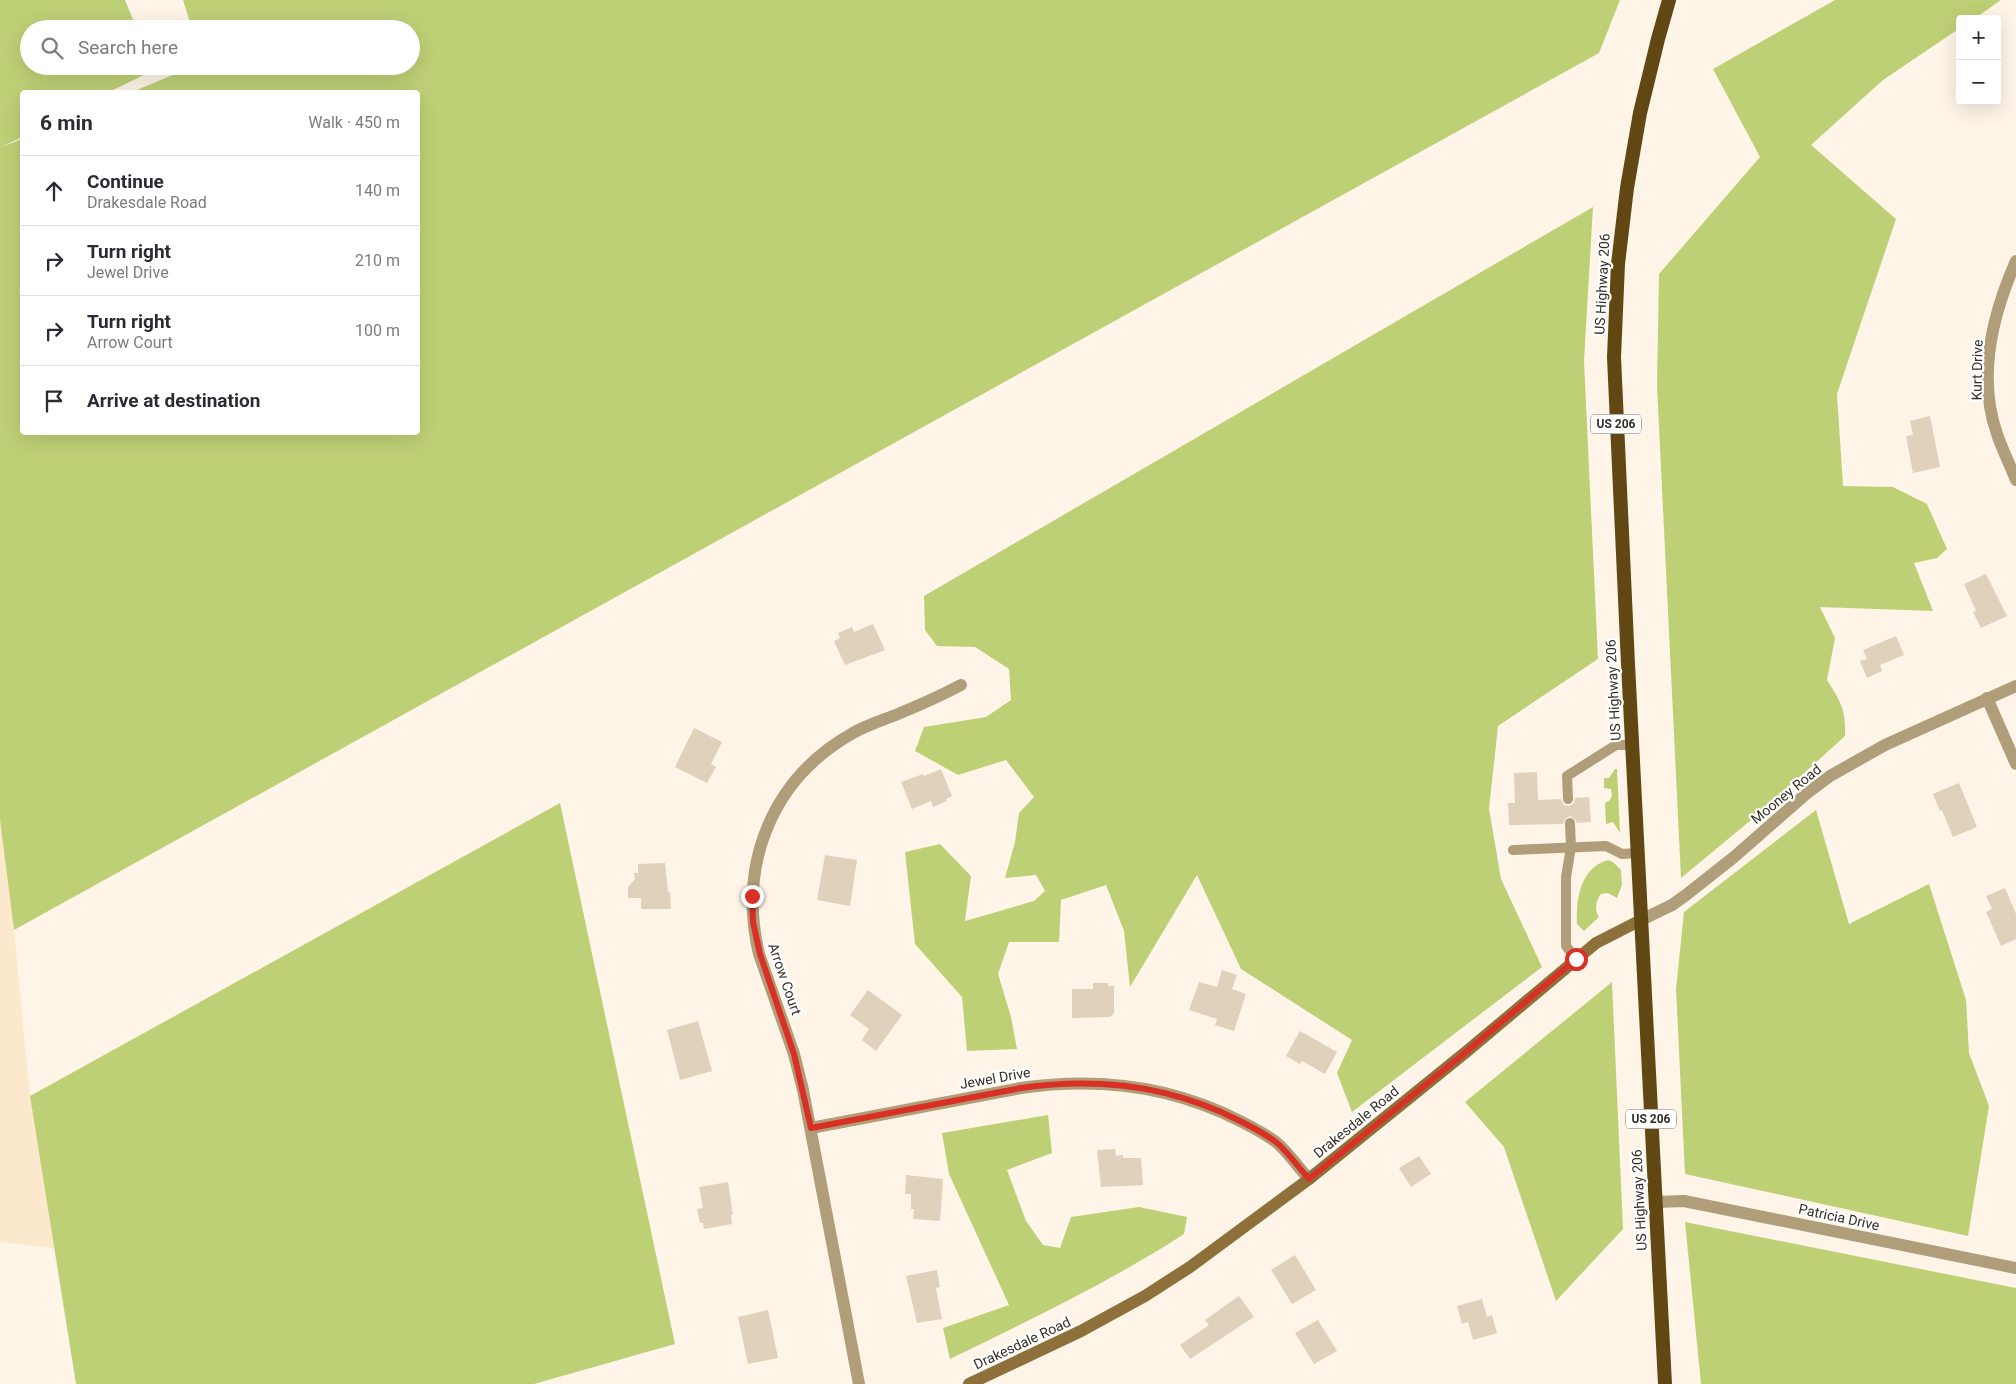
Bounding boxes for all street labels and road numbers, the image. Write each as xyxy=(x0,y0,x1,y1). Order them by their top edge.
street label: US Highway 206 xyxy=(1591,233,1613,335)
street label: Kurt Drive xyxy=(1968,339,1986,401)
road number: US 206 xyxy=(1591,414,1641,434)
street label: US Highway 206 xyxy=(1602,639,1624,741)
street label: Mooney Road xyxy=(1748,761,1824,827)
street label: Arrow Court xyxy=(765,941,805,1017)
street label: Jewel Drive xyxy=(958,1064,1032,1092)
street label: Drakesdale Road xyxy=(1310,1083,1402,1161)
road number: US 206 xyxy=(1626,1110,1676,1128)
street label: US Highway 206 xyxy=(1628,1149,1650,1251)
street label: Patricia Drive xyxy=(1797,1201,1881,1233)
street label: Drakesdale Road xyxy=(971,1314,1073,1372)

